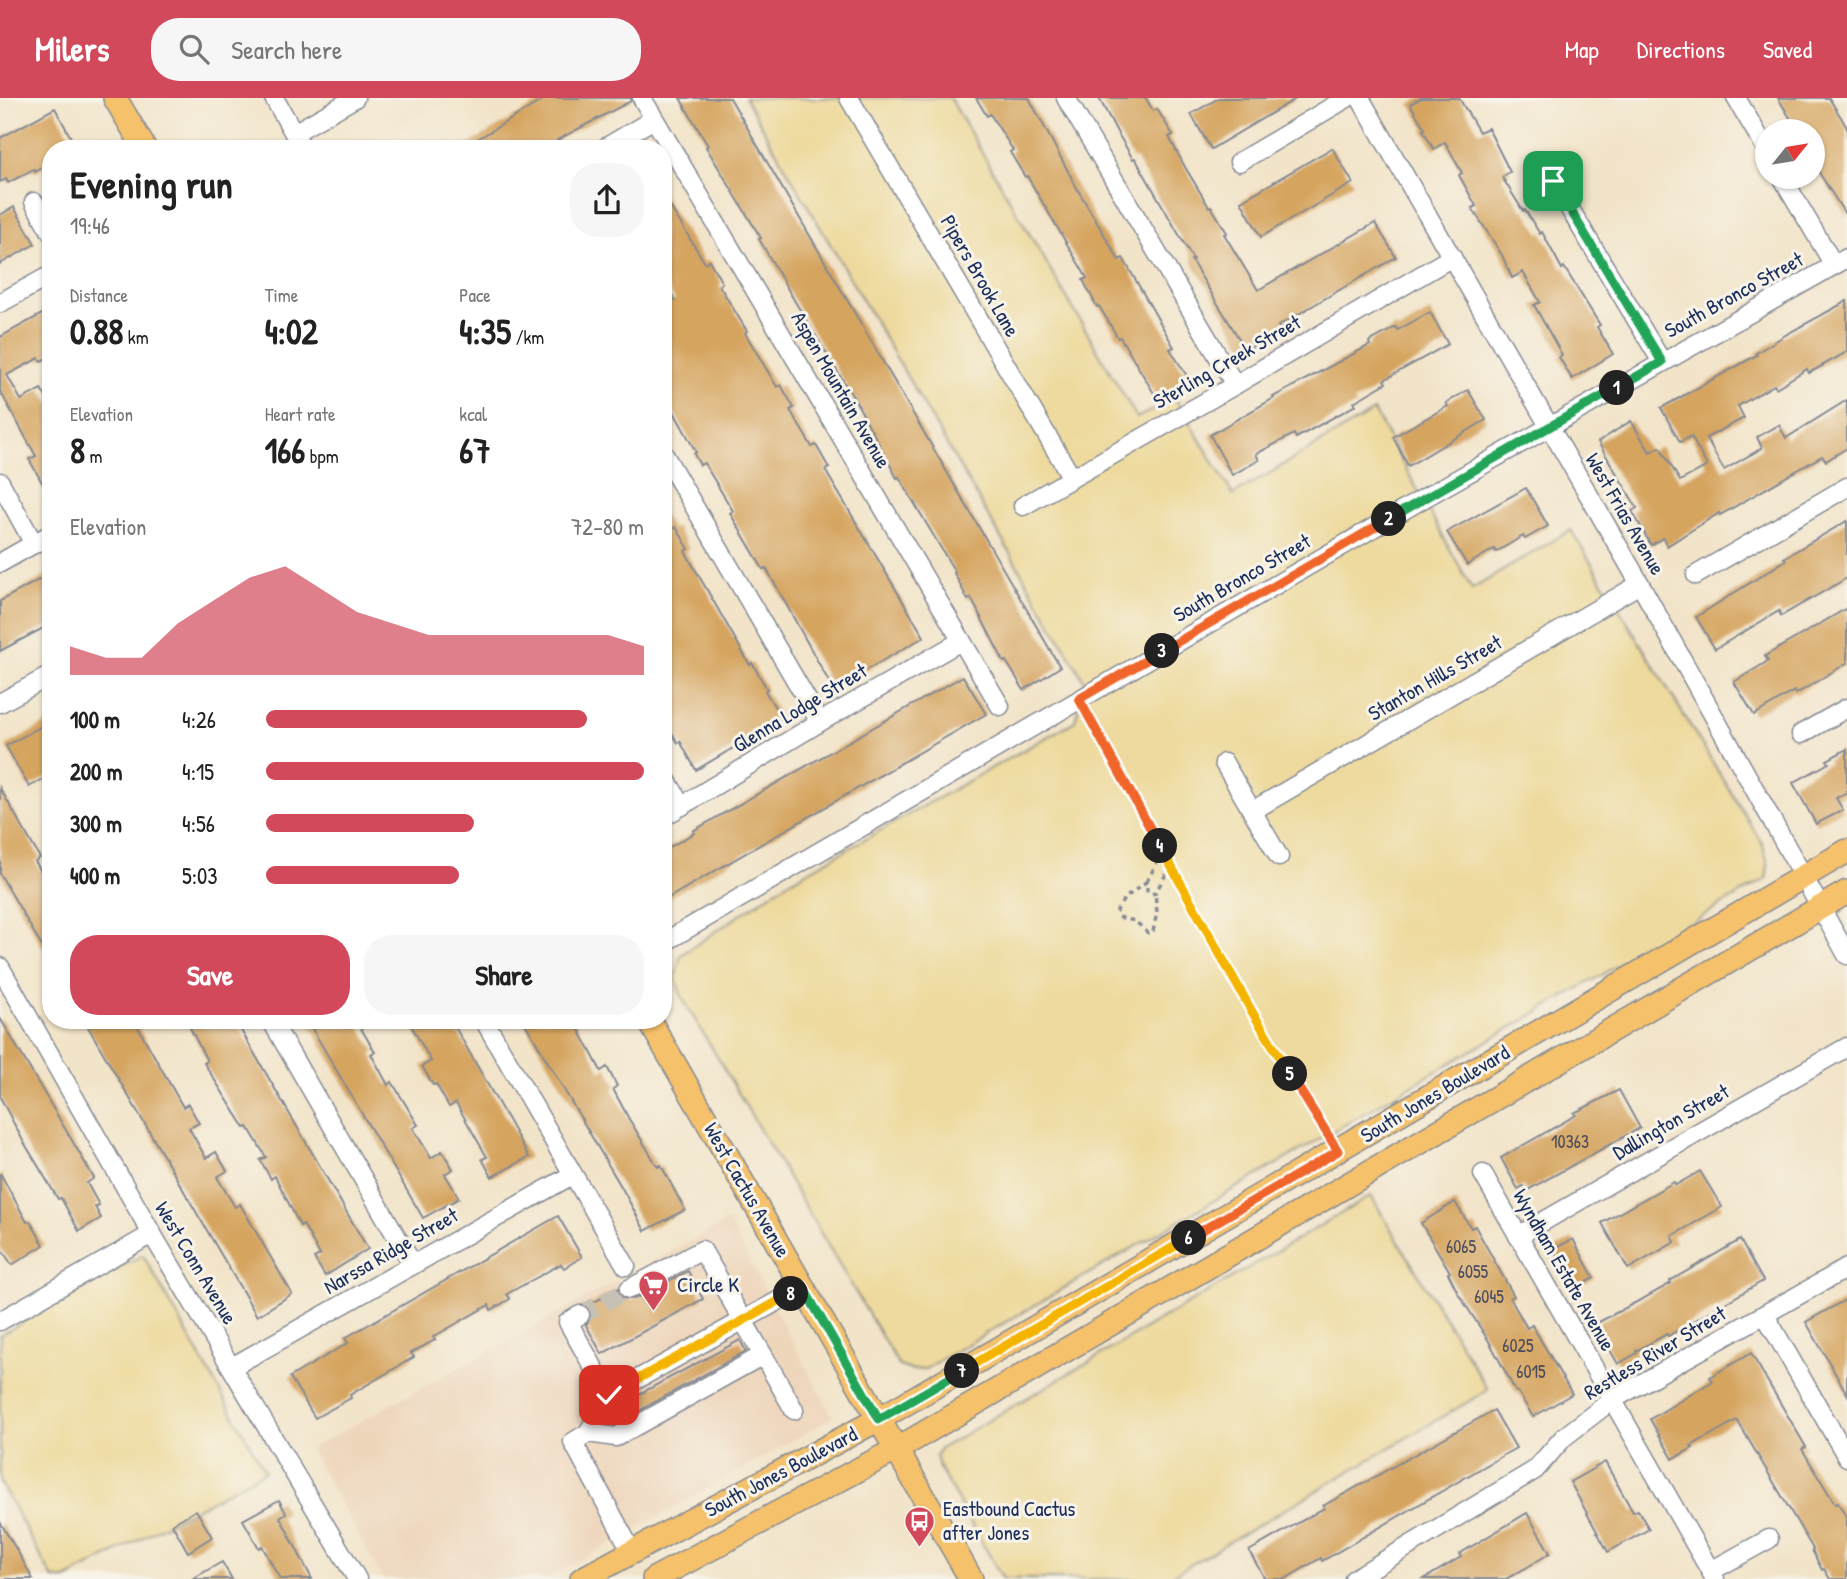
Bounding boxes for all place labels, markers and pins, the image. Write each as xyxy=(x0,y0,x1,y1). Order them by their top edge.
pin xyxy=(1523,151,1583,211)
pin: 1 xyxy=(1600,370,1634,406)
pin: 2 xyxy=(1372,502,1406,536)
pin: 3 xyxy=(1144,634,1180,668)
pin: 4 xyxy=(1142,828,1178,864)
pin: 5 xyxy=(1272,1056,1308,1091)
pin: 6 xyxy=(1172,1220,1206,1256)
supermarket icon: Circle K xyxy=(637,1268,671,1312)
place label: Circle K xyxy=(677,1270,739,1299)
pin: 8 xyxy=(774,1276,808,1312)
pin: 7 xyxy=(944,1354,979,1388)
pin xyxy=(579,1365,639,1425)
place label: Eastbound Cactus after Jones xyxy=(943,1494,1075,1547)
bus stop icon: Eastbound Cactus after Jones xyxy=(903,1504,937,1548)

